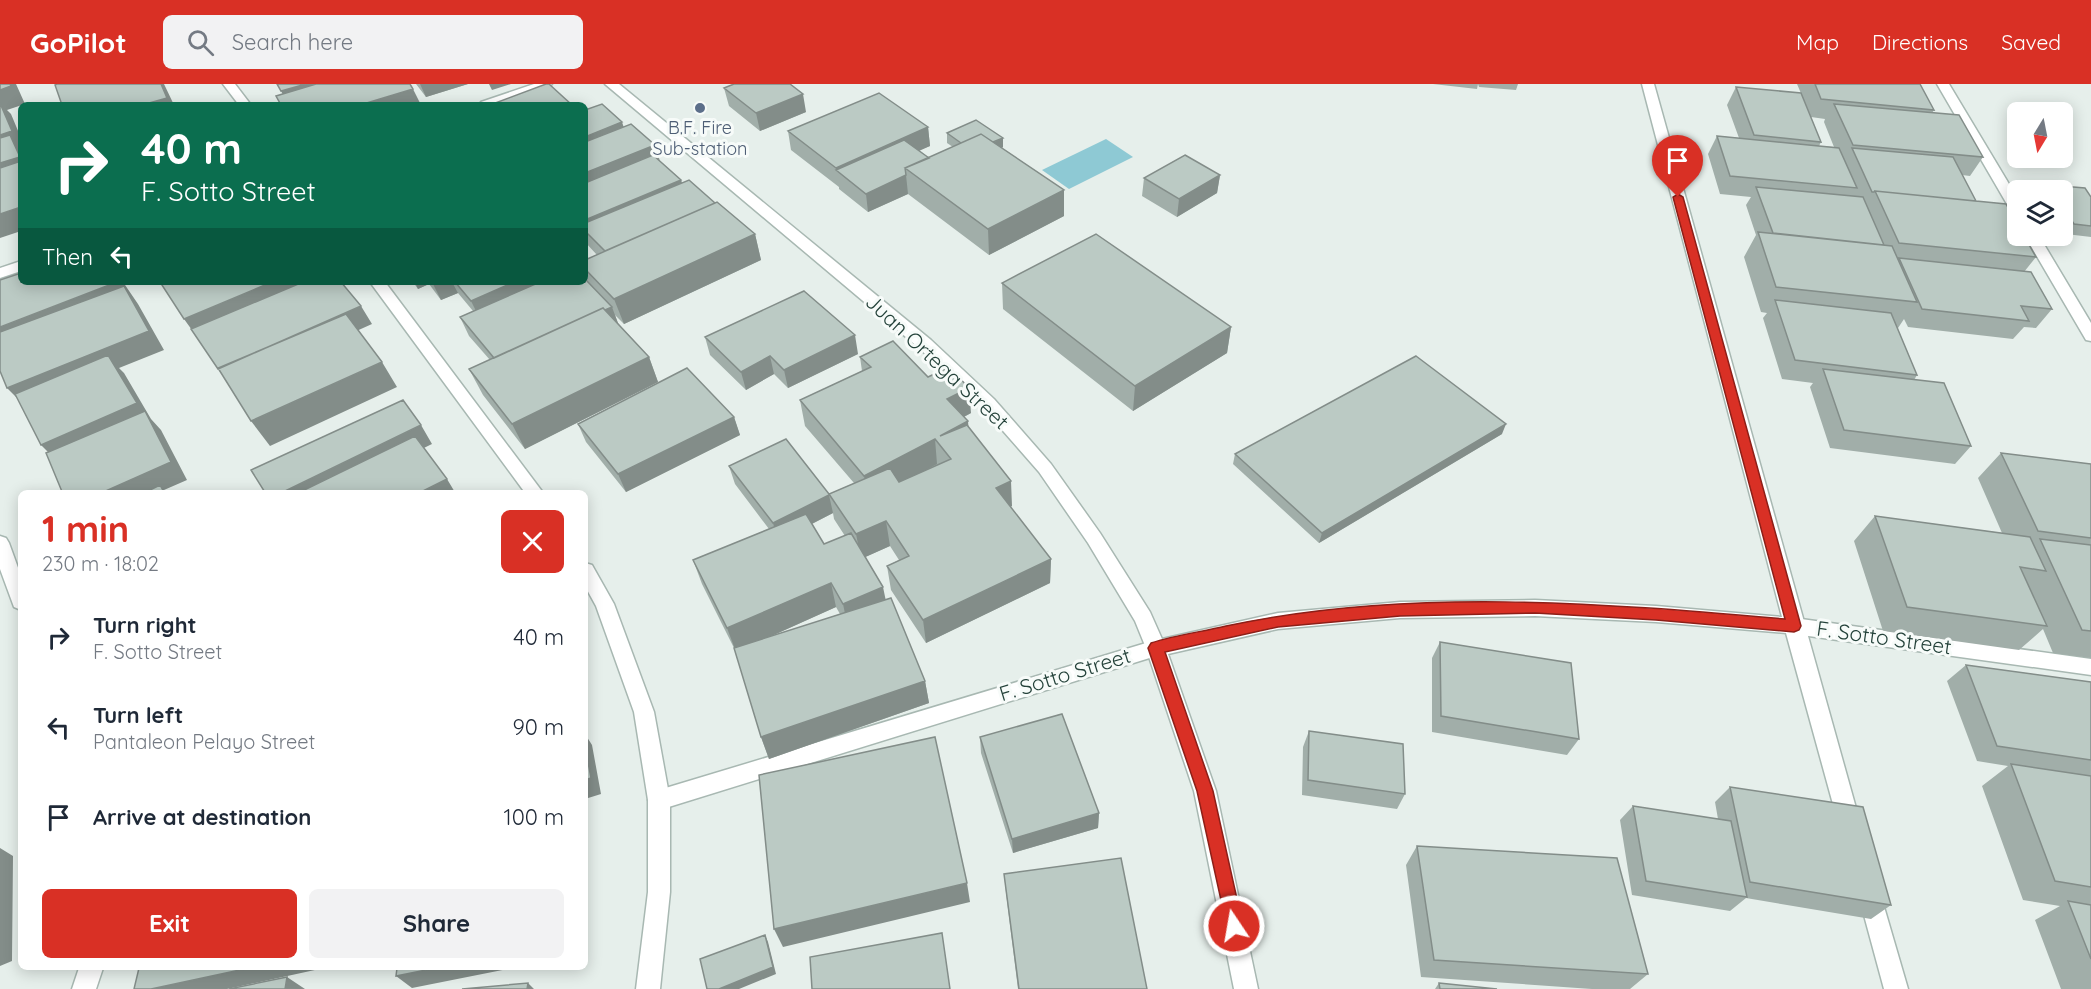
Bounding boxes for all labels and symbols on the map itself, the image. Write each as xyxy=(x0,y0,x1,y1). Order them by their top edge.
marker: B.F. Fire Sub-station xyxy=(693,101,707,115)
north arrow xyxy=(2007,102,2073,168)
place label: B.F. Fire Sub-station xyxy=(653,116,747,160)
pin xyxy=(1652,135,1703,197)
street label: Juan Ortega Street xyxy=(861,288,1015,434)
street label: F. Sotto Street xyxy=(1815,615,1953,659)
street label: F. Sotto Street xyxy=(996,642,1133,706)
position arrow xyxy=(1202,894,1266,958)

